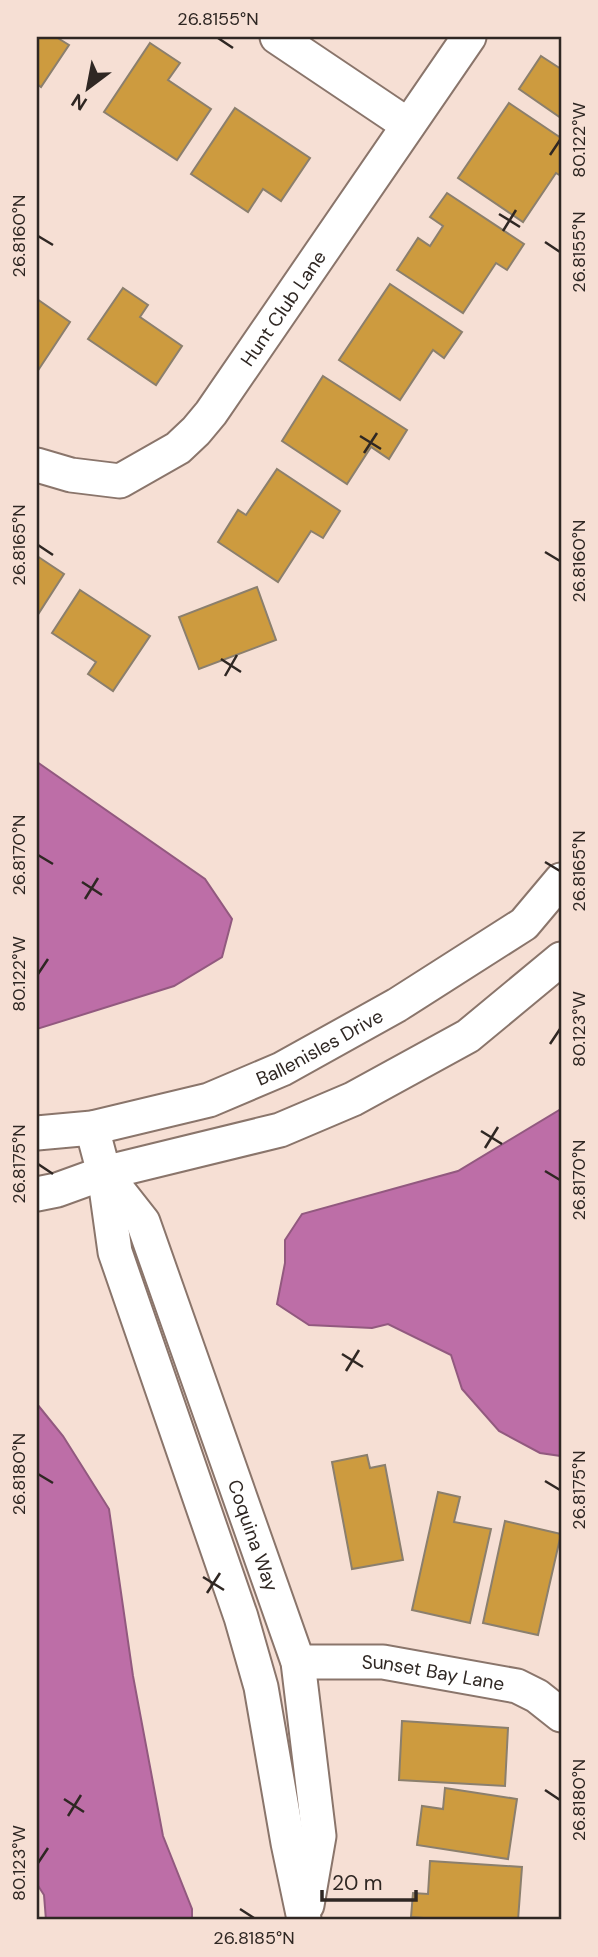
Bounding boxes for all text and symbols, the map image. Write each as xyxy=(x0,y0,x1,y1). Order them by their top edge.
text: 26.8155°N xyxy=(177,7,259,31)
north arrow xyxy=(52,52,122,122)
text: N xyxy=(67,88,92,116)
text: 80.122°W xyxy=(567,102,591,178)
text: 26.8160°N xyxy=(7,195,31,277)
text: 26.8155°N xyxy=(567,211,591,293)
street label: Hunt Club Lane xyxy=(235,246,332,371)
text: 26.8165°N xyxy=(7,504,31,586)
text: 26.8160°N xyxy=(567,520,591,602)
text: 26.8170°N xyxy=(7,814,31,896)
text: 26.8165°N xyxy=(567,830,591,912)
text: 80.122°W xyxy=(7,936,31,1012)
text: 80.123°W xyxy=(567,991,591,1067)
street label: Ballenisles Drive xyxy=(252,1003,388,1092)
text: 26.8175°N xyxy=(7,1124,31,1204)
text: 26.8170°N xyxy=(567,1139,591,1221)
text: 26.8180°N xyxy=(7,1433,31,1515)
text: 26.8175°N xyxy=(567,1450,591,1530)
street label: Coquina Way xyxy=(222,1476,284,1595)
street label: Sunset Bay Lane xyxy=(362,1650,506,1697)
text: 26.8180°N xyxy=(567,1759,591,1841)
text: 80.123°W xyxy=(7,1825,31,1901)
scale bar xyxy=(322,1859,416,1903)
text: 20 m xyxy=(332,1869,383,1897)
text: 26.8185°N xyxy=(213,1926,295,1950)

